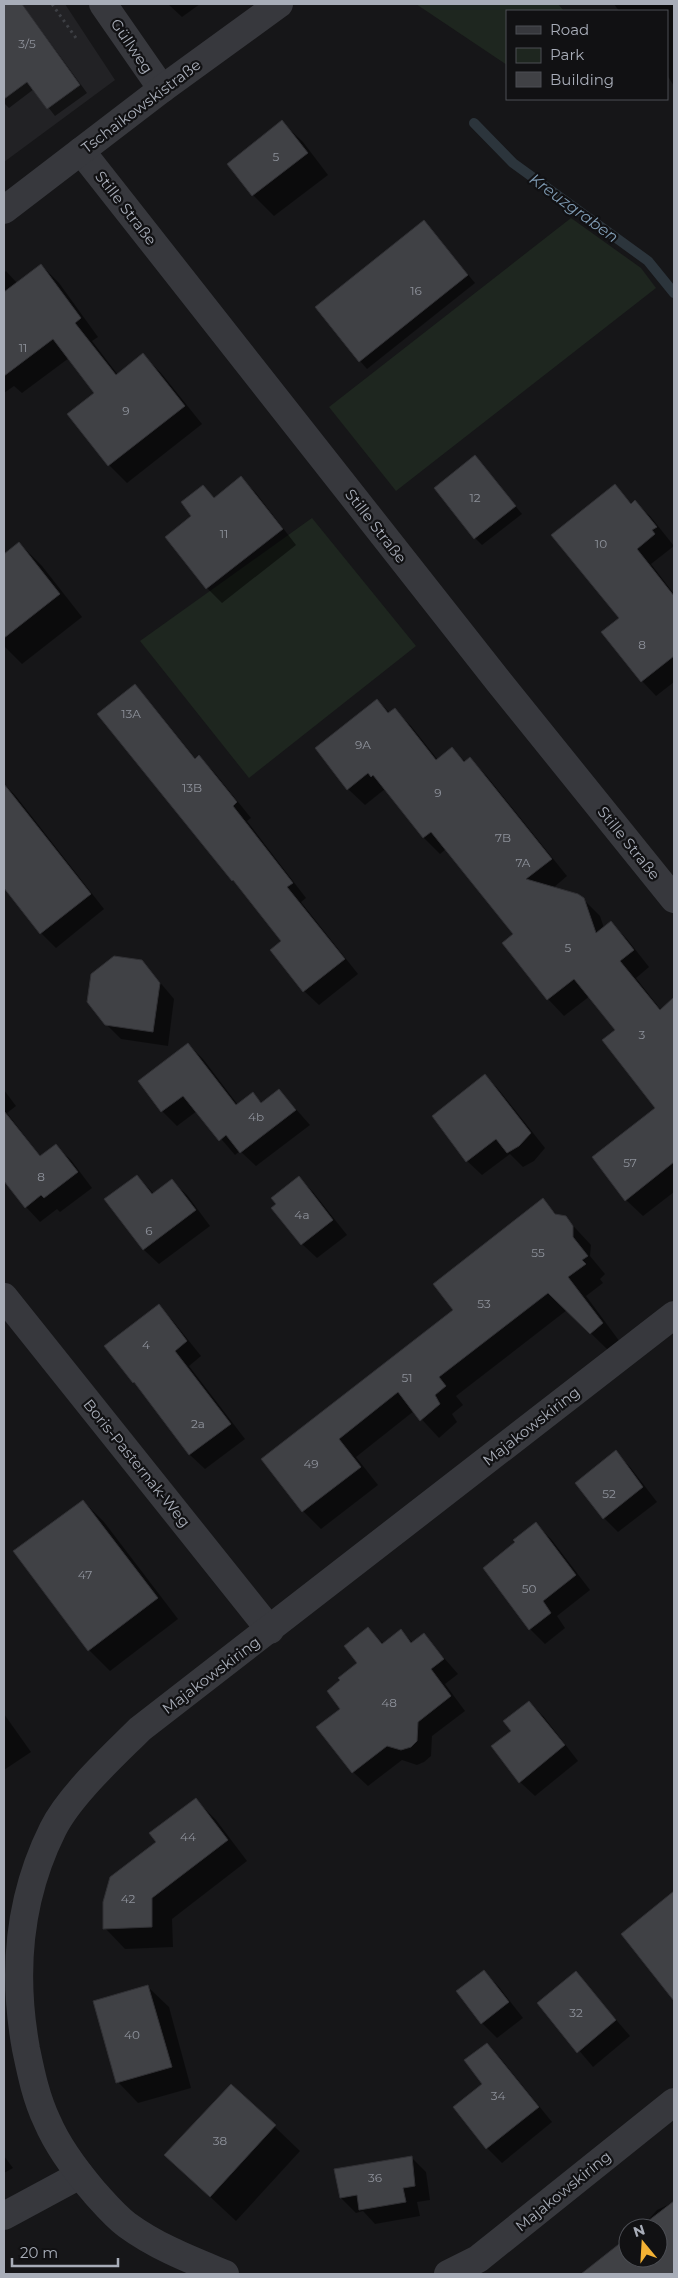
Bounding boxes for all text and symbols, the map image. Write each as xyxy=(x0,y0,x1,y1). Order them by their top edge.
legend xyxy=(506,10,668,100)
street label: Güllweg xyxy=(107,15,157,77)
text: Road xyxy=(550,20,589,39)
house number: 3/5 xyxy=(18,36,36,51)
text: Park xyxy=(550,45,584,64)
street label: Tschaikowskistraße xyxy=(78,55,204,157)
text: Building xyxy=(550,70,614,89)
house number: 5 xyxy=(273,149,280,164)
street label: Stille Straße xyxy=(91,167,161,249)
water label: Kreuzgraben xyxy=(526,169,622,247)
house number: 16 xyxy=(410,283,422,298)
house number: 11 xyxy=(19,340,27,355)
house number: 9 xyxy=(122,403,130,418)
street label: Stille Straße xyxy=(341,485,411,567)
house number: 12 xyxy=(469,490,481,505)
house number: 11 xyxy=(220,526,228,541)
house number: 10 xyxy=(595,536,607,551)
house number: 8 xyxy=(638,637,646,652)
house number: 13A xyxy=(121,706,141,721)
house number: 9A xyxy=(355,737,371,752)
house number: 13B xyxy=(182,780,202,795)
house number: 9 xyxy=(434,785,442,800)
street label: Stille Straße xyxy=(594,802,664,884)
house number: 7B xyxy=(495,830,511,845)
house number: 7A xyxy=(516,855,531,870)
house number: 5 xyxy=(565,940,572,955)
house number: 3 xyxy=(639,1027,646,1042)
house number: 4b xyxy=(248,1109,264,1124)
house number: 57 xyxy=(623,1155,637,1170)
house number: 8 xyxy=(37,1169,45,1184)
house number: 4a xyxy=(294,1207,310,1222)
house number: 6 xyxy=(145,1223,153,1238)
house number: 55 xyxy=(531,1245,545,1260)
house number: 53 xyxy=(477,1296,491,1311)
house number: 4 xyxy=(142,1337,150,1352)
house number: 51 xyxy=(401,1370,413,1385)
street label: Majakowskiring xyxy=(479,1382,583,1470)
street label: Boris-Pasternak-Weg xyxy=(79,1395,195,1531)
house number: 2a xyxy=(191,1416,205,1431)
house number: 49 xyxy=(303,1456,319,1471)
house number: 52 xyxy=(602,1486,616,1501)
house number: 47 xyxy=(78,1567,92,1582)
house number: 50 xyxy=(522,1581,536,1596)
street label: Majakowskiring xyxy=(158,1632,264,1718)
house number: 48 xyxy=(381,1695,397,1710)
house number: 44 xyxy=(180,1829,196,1844)
house number: 42 xyxy=(121,1891,136,1906)
house number: 32 xyxy=(569,2005,583,2020)
house number: 40 xyxy=(124,2027,140,2042)
house number: 34 xyxy=(491,2088,505,2103)
house number: 38 xyxy=(213,2133,228,2148)
street label: Majakowskiring xyxy=(511,2147,615,2235)
house number: 36 xyxy=(368,2170,382,2185)
north arrow xyxy=(618,2218,668,2268)
text: N xyxy=(631,2220,647,2241)
scale bar xyxy=(12,2236,119,2268)
text: 20 m xyxy=(20,2243,58,2262)

